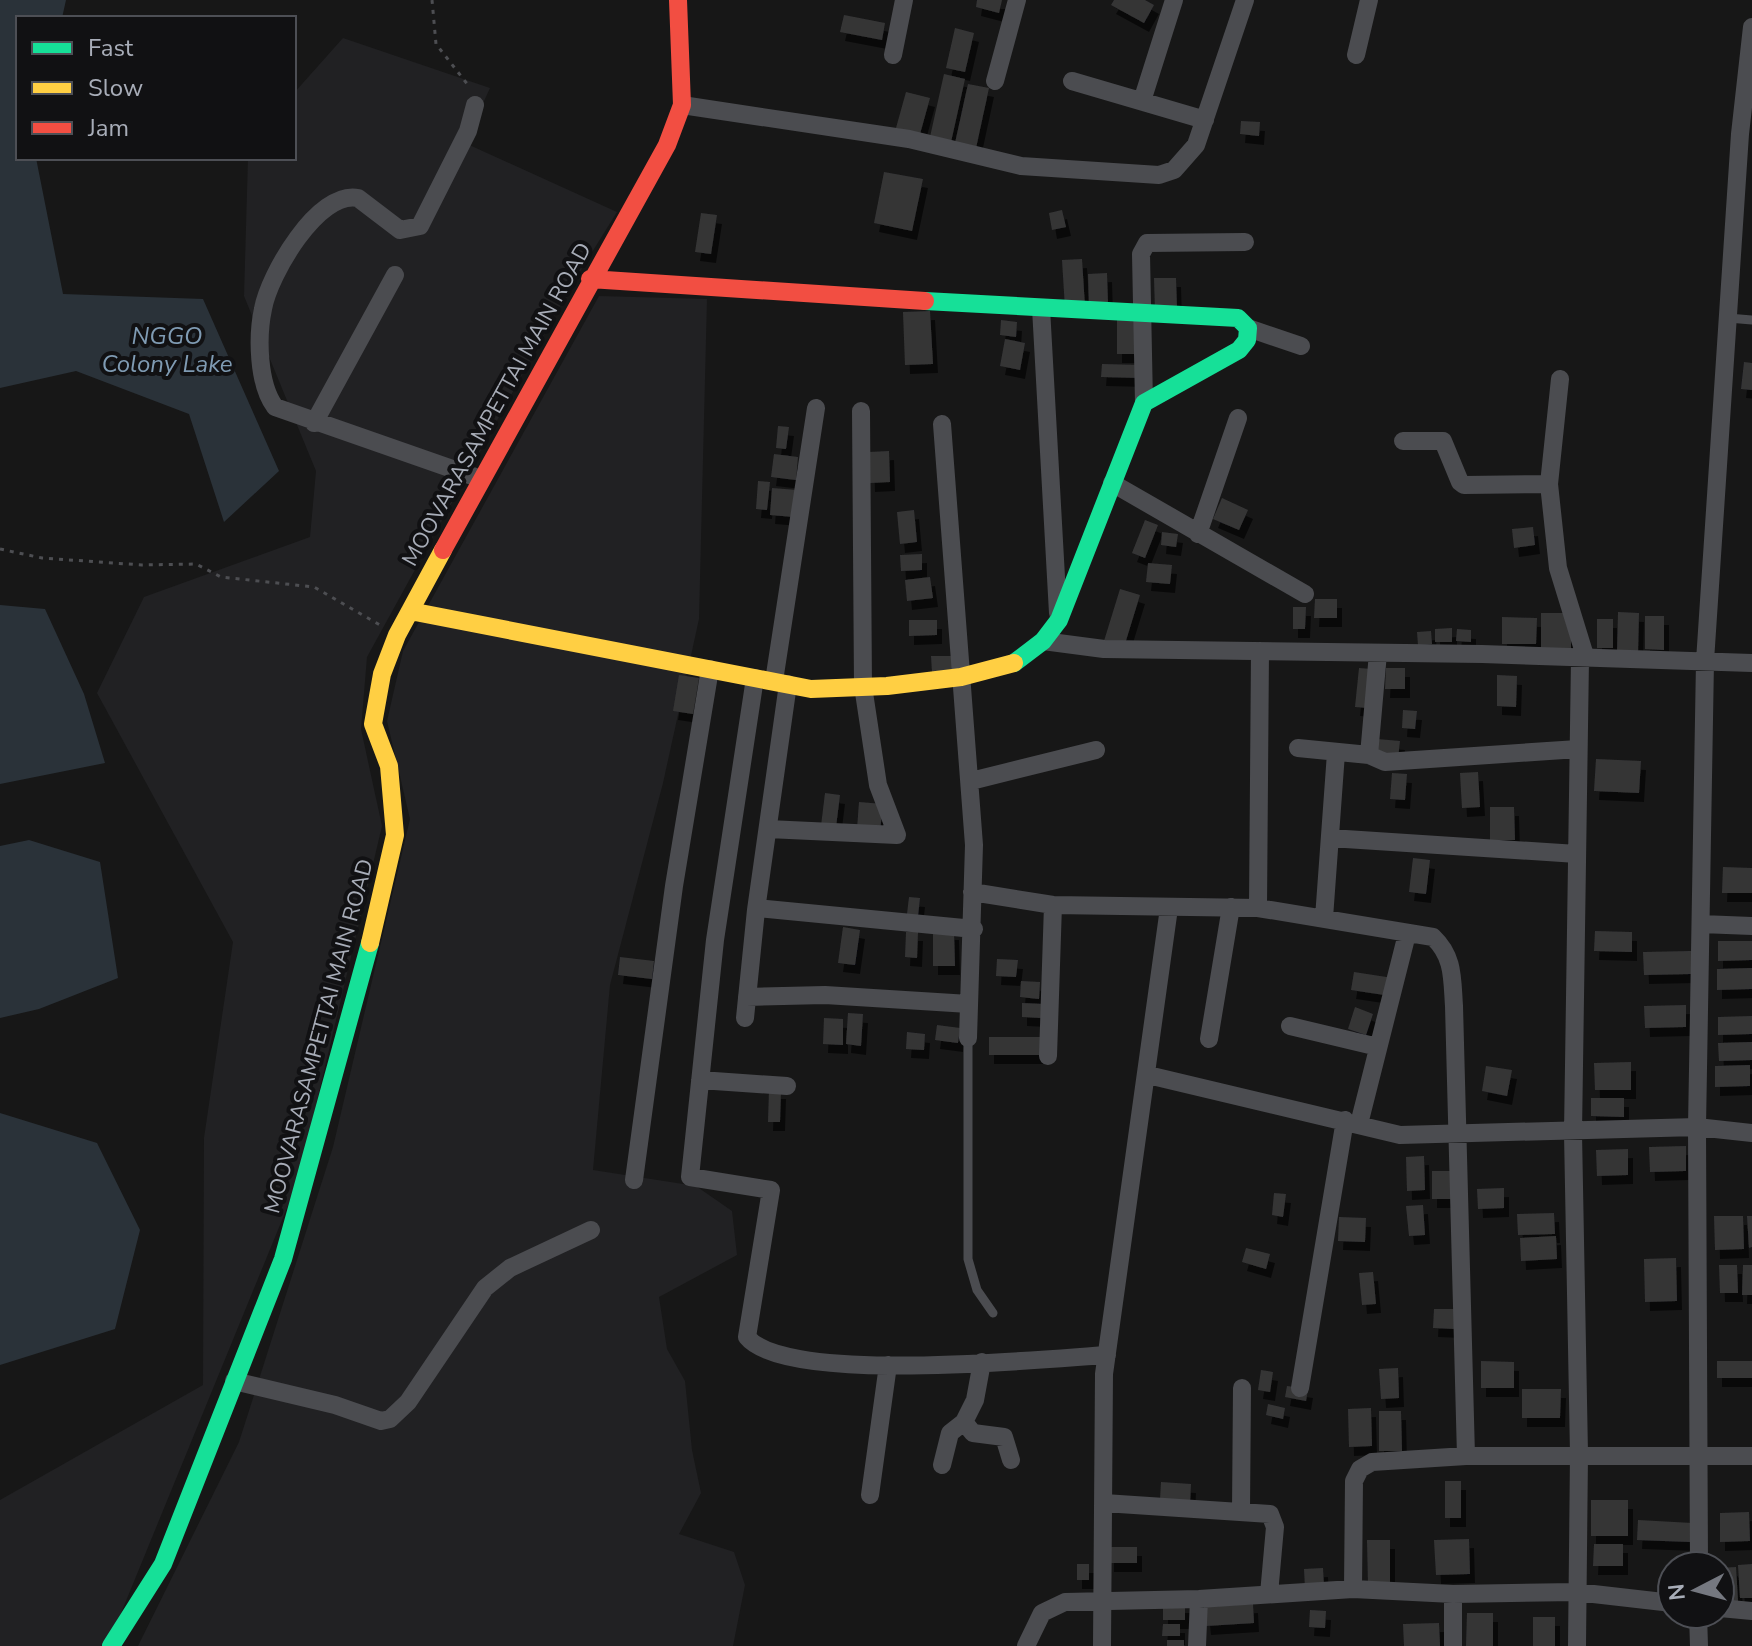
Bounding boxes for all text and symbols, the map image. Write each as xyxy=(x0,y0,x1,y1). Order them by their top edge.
legend xyxy=(16,16,296,160)
text: Fast xyxy=(88,32,134,64)
text: Slow xyxy=(88,72,143,104)
text: Jam xyxy=(87,112,129,144)
street label: MOOVARASAMPETTAI MAIN ROAD xyxy=(395,237,599,572)
water label: NGGO Colony Lake xyxy=(101,320,233,380)
street label: MOOVARASAMPETTAI MAIN ROAD xyxy=(257,856,381,1217)
north arrow xyxy=(1656,1550,1736,1630)
text: N xyxy=(1661,1582,1693,1602)

